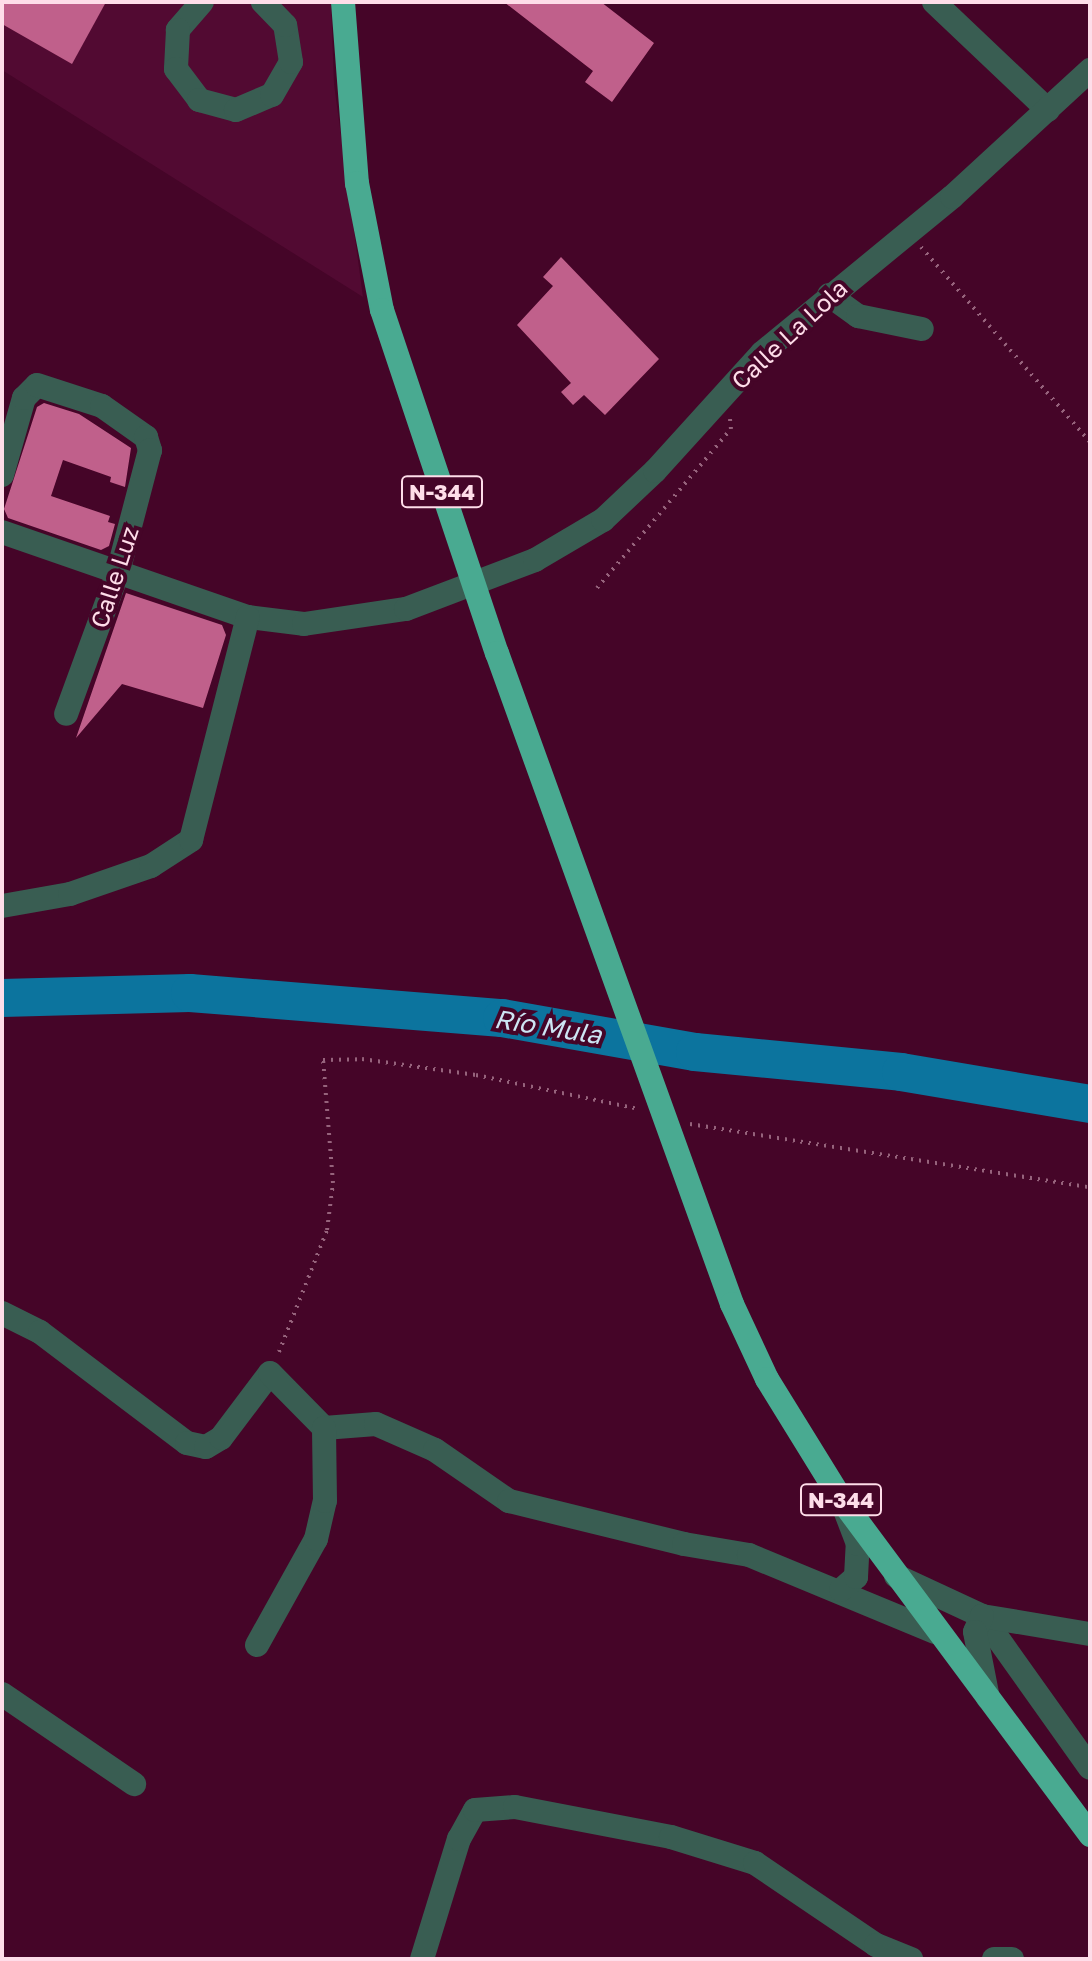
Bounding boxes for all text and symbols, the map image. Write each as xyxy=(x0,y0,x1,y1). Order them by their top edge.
street label: Calle La Lola xyxy=(725,273,853,395)
road number: N-344 xyxy=(400,474,484,510)
street label: Calle Luz xyxy=(84,523,144,631)
water label: Río Mula xyxy=(492,1003,604,1051)
road number: N-344 xyxy=(799,1482,883,1518)

